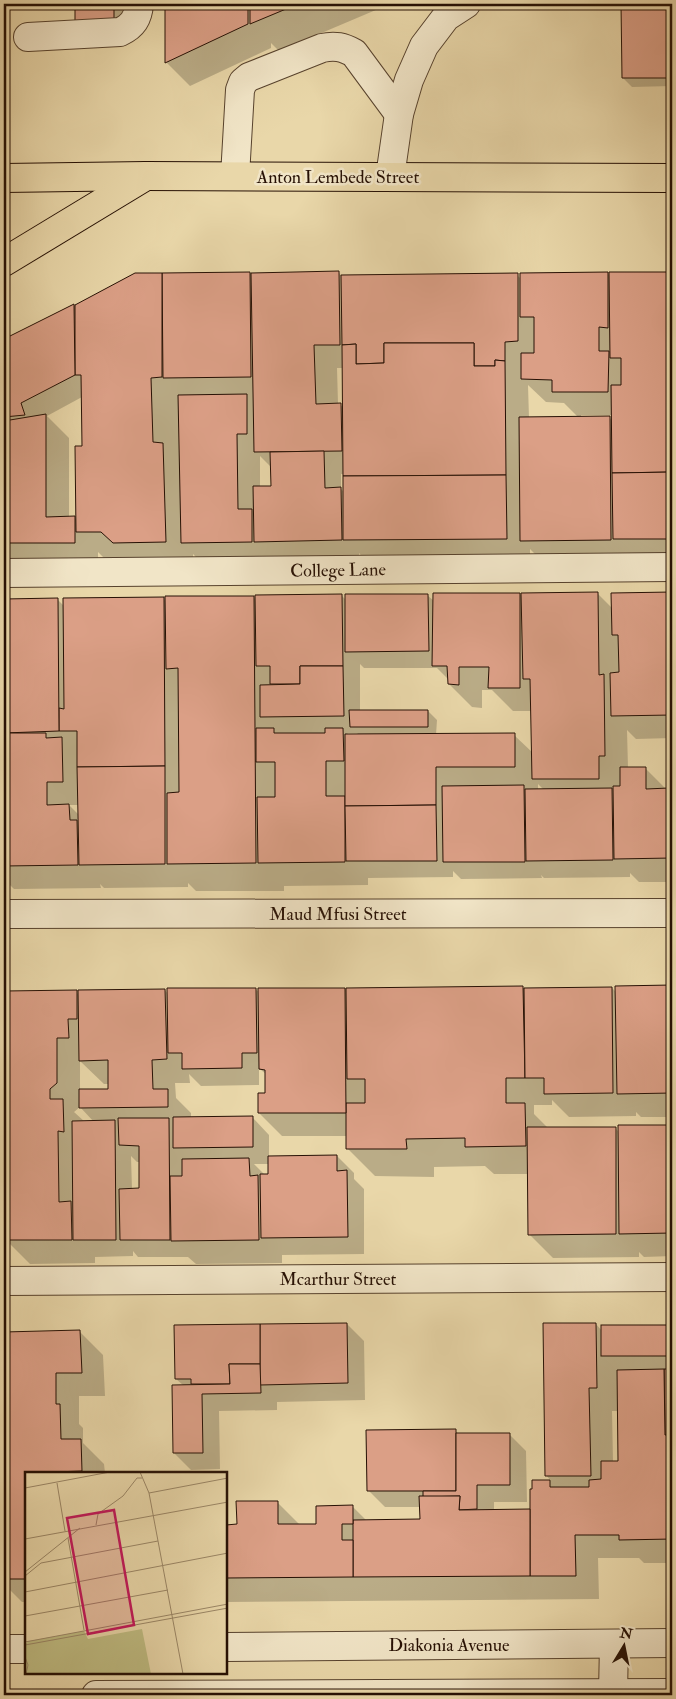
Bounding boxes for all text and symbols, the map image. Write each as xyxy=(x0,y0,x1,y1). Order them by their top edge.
street label: Anton Lembede Street xyxy=(256,166,419,189)
street label: College Lane xyxy=(290,558,387,583)
street label: Maud Mfusi Street xyxy=(269,903,407,926)
street label: Mcarthur Street xyxy=(280,1268,397,1291)
inset map xyxy=(25,1472,228,1674)
north arrow xyxy=(598,1622,648,1672)
text: N xyxy=(618,1624,634,1643)
street label: Diakonia Avenue xyxy=(388,1634,510,1657)

